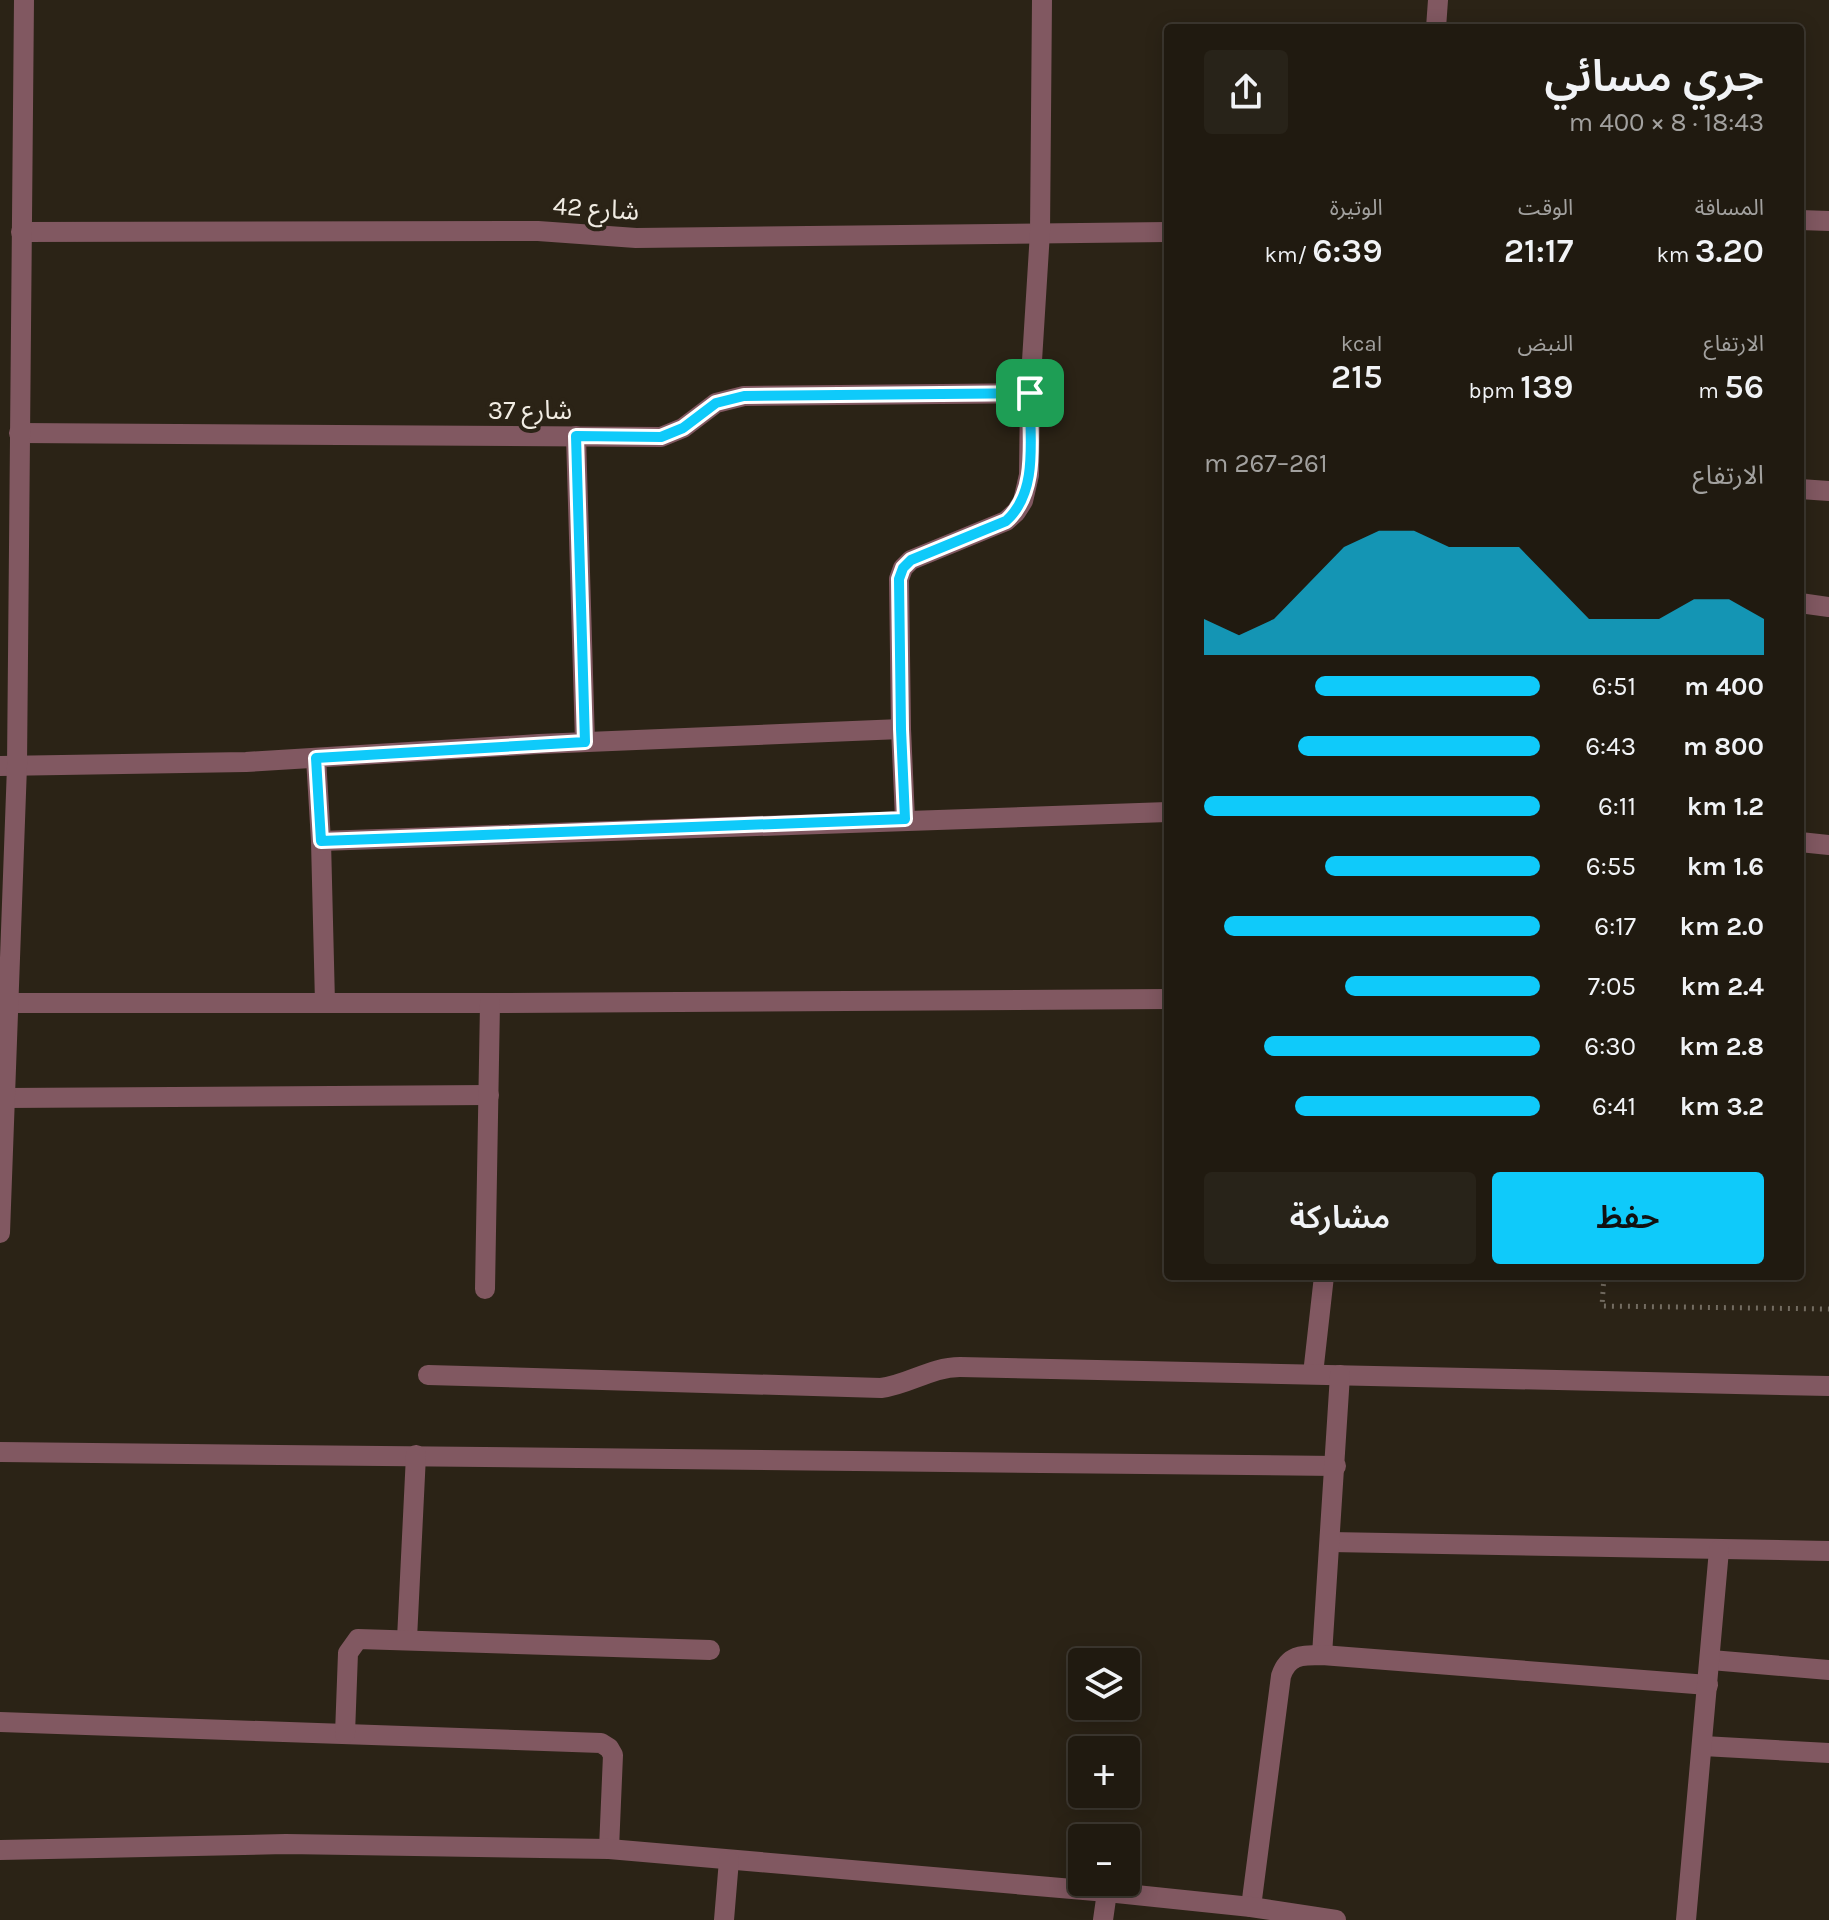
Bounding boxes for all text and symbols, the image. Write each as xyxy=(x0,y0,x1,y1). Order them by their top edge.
button: share xyxy=(1204,50,1288,134)
text: جري مسائي xyxy=(1544,51,1764,102)
text: 18:43 · 8 × 400 m xyxy=(1569,107,1764,138)
street label: شارع 42 xyxy=(552,190,640,230)
text: الوتيرة xyxy=(1330,195,1383,221)
text: الوقت xyxy=(1518,195,1573,221)
text: المسافة xyxy=(1695,195,1764,221)
text: 6:39 xyxy=(1312,231,1383,271)
text: 21:17 xyxy=(1504,231,1573,271)
text: 3.20 xyxy=(1695,231,1764,271)
text: /km xyxy=(1265,242,1312,268)
text: km xyxy=(1656,242,1695,268)
text: kcal xyxy=(1341,331,1383,357)
text: النبض xyxy=(1518,331,1573,357)
text: الارتفاع xyxy=(1704,331,1764,357)
text: 215 xyxy=(1331,357,1383,397)
pin xyxy=(996,359,1064,427)
text: 139 xyxy=(1520,367,1573,407)
text: 56 xyxy=(1724,367,1764,407)
icon: arrive xyxy=(1008,371,1052,415)
text: bpm xyxy=(1468,378,1520,404)
text: m xyxy=(1698,378,1724,404)
street label: شارع 37 xyxy=(488,395,572,429)
text: 261–267 m xyxy=(1204,448,1328,479)
text: الارتفاع xyxy=(1693,460,1764,491)
text: 6:51 xyxy=(1592,671,1636,702)
text: 400 m xyxy=(1684,671,1764,702)
text: 6:43 xyxy=(1585,731,1636,762)
text: 800 m xyxy=(1683,731,1764,762)
text: 6:11 xyxy=(1598,791,1636,822)
text: 1.2 km xyxy=(1687,791,1764,822)
text: 6:55 xyxy=(1586,851,1636,882)
text: 1.6 km xyxy=(1687,851,1764,882)
text: 6:17 xyxy=(1594,911,1636,942)
text: 2.0 km xyxy=(1680,911,1764,942)
text: 7:05 xyxy=(1588,971,1636,1002)
text: 2.4 km xyxy=(1681,971,1764,1002)
text: 6:30 xyxy=(1584,1031,1636,1062)
text: 2.8 km xyxy=(1679,1031,1764,1062)
text: 6:41 xyxy=(1592,1091,1636,1122)
text: 3.2 km xyxy=(1680,1091,1764,1122)
button: مشاركة xyxy=(1204,1172,1476,1264)
button: حفظ xyxy=(1492,1172,1764,1264)
map controls xyxy=(1068,1648,1140,1896)
button: layers xyxy=(1068,1648,1140,1720)
button: + xyxy=(1068,1736,1140,1808)
button: − xyxy=(1068,1824,1140,1896)

